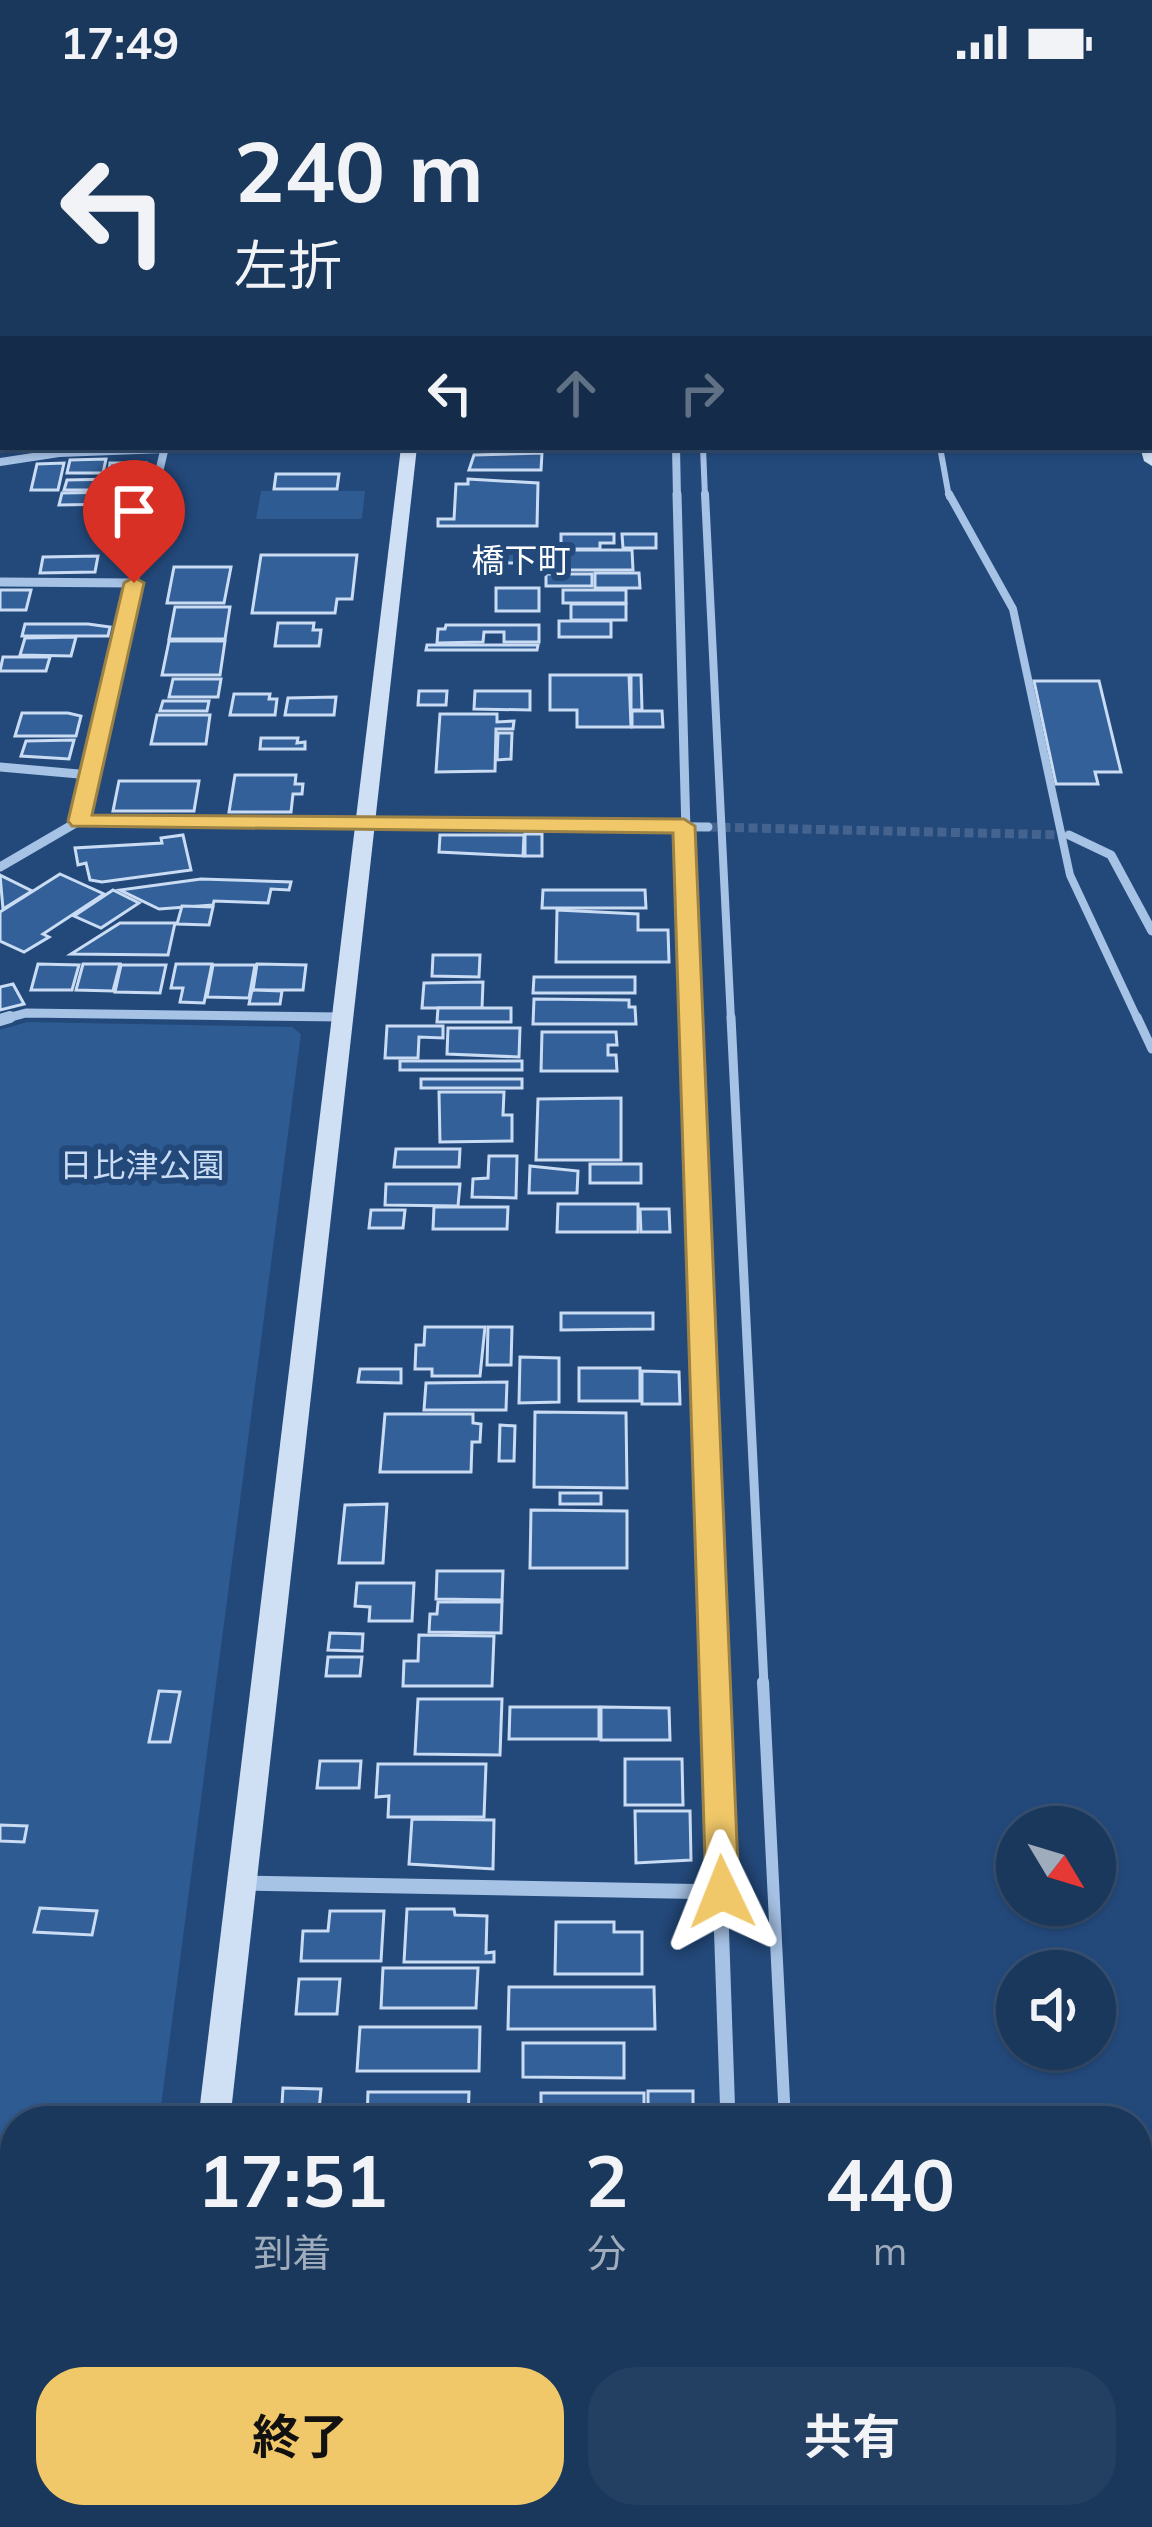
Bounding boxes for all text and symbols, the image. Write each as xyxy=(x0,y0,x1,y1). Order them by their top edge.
text: 17:49 xyxy=(60,14,179,70)
text: 240 m xyxy=(234,118,484,223)
icon: left xyxy=(36,132,192,288)
text: 左折 xyxy=(234,231,342,299)
icon: left xyxy=(417,360,483,426)
icon: ahead xyxy=(543,360,609,426)
icon: right xyxy=(669,360,735,426)
pin xyxy=(83,460,185,583)
icon: arrive xyxy=(101,478,167,544)
district label: 橋下町 xyxy=(472,539,571,580)
park label: 日比津公園 xyxy=(60,1144,225,1185)
north arrow xyxy=(996,1806,1116,1926)
map controls xyxy=(996,1806,1116,2070)
position arrow xyxy=(659,1829,785,1955)
button: sound xyxy=(996,1950,1116,2070)
text: 17:51 xyxy=(197,2135,388,2225)
text: 2 xyxy=(585,2135,628,2225)
text: 440 xyxy=(825,2139,955,2229)
text: m xyxy=(873,2226,907,2275)
text: 到着 xyxy=(253,2228,331,2277)
text: 分 xyxy=(587,2228,626,2277)
button: 終了 xyxy=(36,2367,564,2505)
button: 共有 xyxy=(588,2367,1116,2505)

